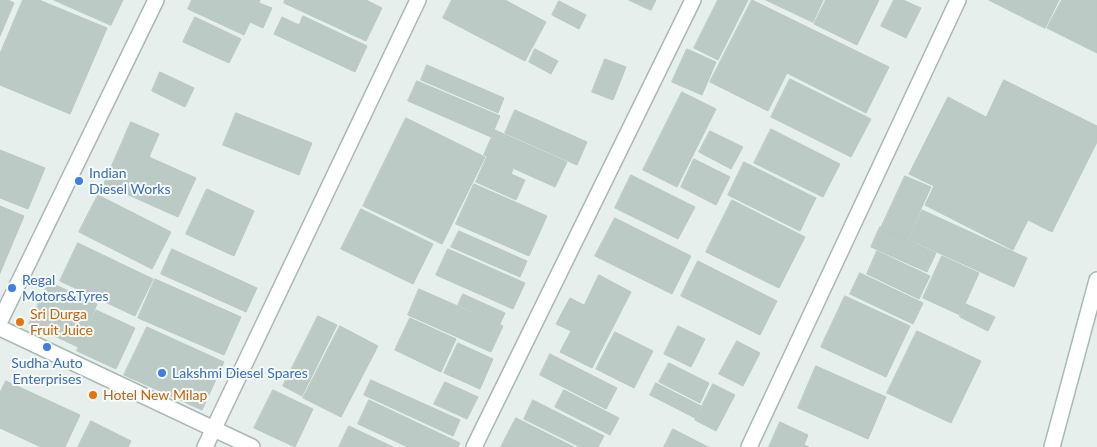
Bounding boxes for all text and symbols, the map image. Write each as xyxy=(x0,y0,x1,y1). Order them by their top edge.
place label: Indian Diesel Works xyxy=(89,165,171,198)
marker: Indian Diesel Works xyxy=(73,175,85,187)
place label: Regal Motors&Tyres xyxy=(22,272,108,304)
marker: Regal Motors&Tyres xyxy=(6,282,18,294)
place label: Sri Durga Fruit Juice xyxy=(30,306,93,338)
marker: Sri Durga Fruit Juice xyxy=(14,316,26,328)
marker: Sudha Auto Enterprises xyxy=(41,341,53,353)
place label: Sudha Auto Enterprises xyxy=(11,355,83,388)
place label: Lakshmi Diesel Spares xyxy=(172,365,308,381)
marker: Lakshmi Diesel Spares xyxy=(156,367,168,379)
place label: Hotel New Milap xyxy=(103,387,207,403)
marker: Hotel New Milap xyxy=(87,389,99,401)

